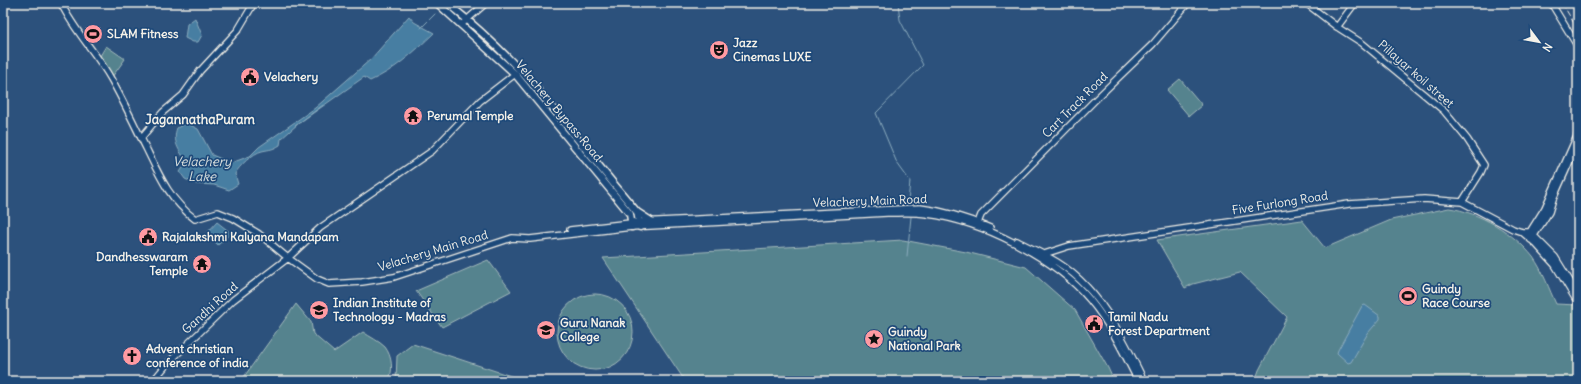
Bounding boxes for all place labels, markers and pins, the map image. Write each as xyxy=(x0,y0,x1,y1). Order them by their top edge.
sports icon: SLAM Fitness xyxy=(82,23,104,45)
place label: SLAM Fitness xyxy=(107,26,179,41)
place label: Jazz Cinemas LUXE xyxy=(733,35,812,64)
theatre icon: Jazz Cinemas LUXE xyxy=(708,39,730,61)
public building icon: Velachery xyxy=(239,66,261,88)
place label: Velachery xyxy=(264,69,318,85)
temple icon: Perumal Temple xyxy=(402,105,424,127)
place label: Perumal Temple xyxy=(427,108,514,124)
public building icon: Rajalakshmi Kalyana Mandapam xyxy=(137,226,159,248)
place label: Rajalakshmi Kalyana Mandapam xyxy=(162,229,339,245)
place label: Dandhesswaram Temple xyxy=(96,249,189,279)
temple icon: Dandhesswaram Temple xyxy=(191,253,213,275)
place label: Guindy Race Course xyxy=(1422,281,1490,310)
sports icon: Guindy Race Course xyxy=(1397,285,1419,307)
place label: Indian Institute of Technology - Madras xyxy=(333,295,447,325)
school or university icon: Indian Institute of Technology - Madras xyxy=(308,299,330,321)
place label: Tamil Nadu Forest Department xyxy=(1108,309,1211,339)
public building icon: Tamil Nadu Forest Department xyxy=(1083,313,1105,335)
place label: Guru Nanak College xyxy=(560,315,625,345)
school or university icon: Guru Nanak College xyxy=(535,319,557,341)
place label: Guindy National Park xyxy=(888,324,961,353)
place icon: Guindy National Park xyxy=(863,328,885,350)
place label: Advent christian conference of india xyxy=(146,341,249,370)
church icon: Advent christian conference of india xyxy=(121,345,143,367)

